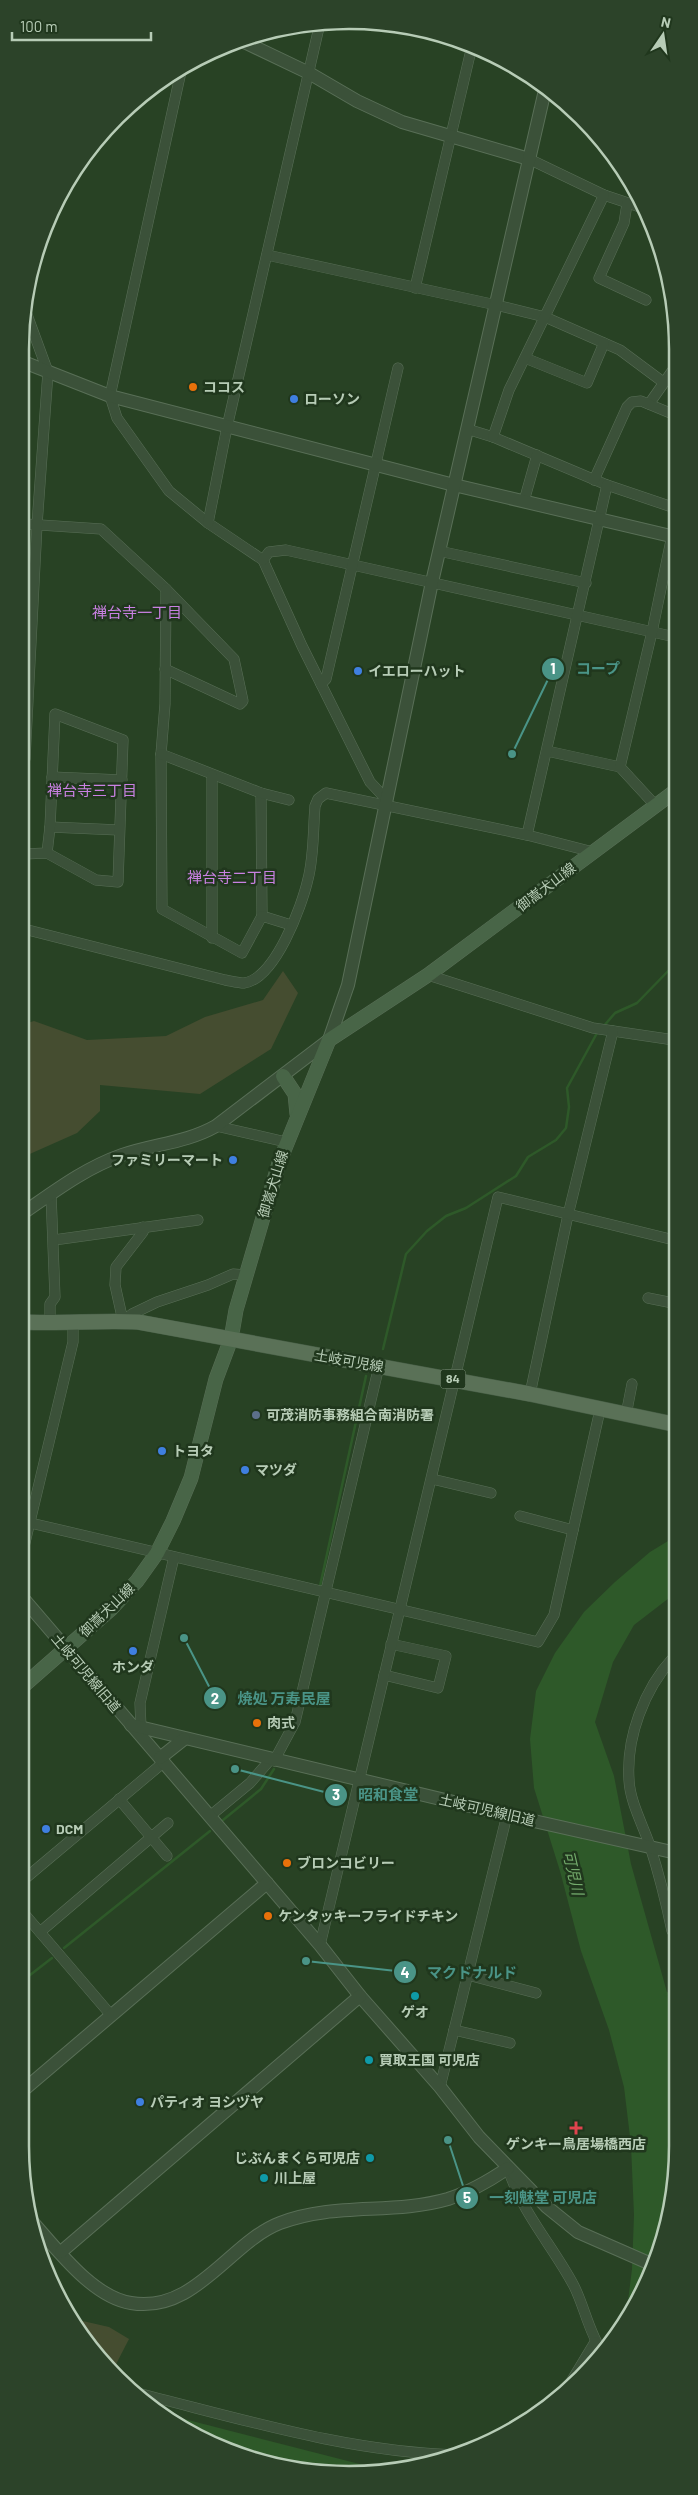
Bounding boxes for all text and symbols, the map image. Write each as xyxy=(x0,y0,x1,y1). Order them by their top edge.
scale bar xyxy=(12,10,151,42)
north arrow xyxy=(638,10,688,60)
text: N xyxy=(660,13,672,31)
text: 100 m xyxy=(20,17,58,35)
place label: ココス xyxy=(203,378,245,395)
marker: ココス xyxy=(187,381,199,393)
place label: ローソン xyxy=(304,390,360,407)
marker: ローソン xyxy=(288,393,300,405)
district label: 禅台寺一丁目 xyxy=(92,603,182,621)
callout: コープ xyxy=(540,654,630,684)
text: 1 xyxy=(550,659,556,677)
text: コープ xyxy=(576,659,620,677)
place label: イエローハット xyxy=(368,662,466,679)
marker: イエローハット xyxy=(352,665,364,677)
district label: 禅台寺三丁目 xyxy=(47,781,137,799)
street label: 御嵩犬山線 xyxy=(513,859,579,914)
district label: 禅台寺二丁目 xyxy=(187,868,277,886)
street label: 御嵩犬山線 xyxy=(254,1148,291,1220)
place label: ファミリーマート xyxy=(111,1151,223,1168)
marker: ファミリーマート xyxy=(227,1154,239,1166)
street label: 土岐可児線 xyxy=(313,1346,385,1375)
road number: 84 xyxy=(440,1370,466,1388)
place label: 可茂消防事務組合南消防署 xyxy=(266,1406,434,1423)
marker: 可茂消防事務組合南消防署 xyxy=(250,1409,262,1421)
place label: トヨタ xyxy=(172,1442,214,1459)
marker: トヨタ xyxy=(156,1445,168,1457)
place label: マツダ xyxy=(255,1461,297,1478)
marker: マツダ xyxy=(239,1464,251,1476)
street label: 御嵩犬山線 xyxy=(76,1579,138,1640)
street label: 土岐可児線旧道 xyxy=(48,1630,124,1716)
marker: ホンダ xyxy=(127,1645,139,1657)
place label: ホンダ xyxy=(112,1658,154,1675)
callout: 焼処 万寿民屋 xyxy=(203,1683,341,1713)
text: 2 xyxy=(211,1689,219,1707)
text: 焼処 万寿民屋 xyxy=(237,1689,331,1707)
place label: 肉式 xyxy=(267,1714,295,1731)
marker: 肉式 xyxy=(251,1717,263,1729)
callout: 昭和食堂 xyxy=(323,1780,428,1810)
text: 3 xyxy=(332,1785,340,1803)
text: 昭和食堂 xyxy=(358,1785,418,1803)
street label: 土岐可児線旧道 xyxy=(437,1790,537,1829)
place label: DCM xyxy=(56,1820,83,1837)
marker: DCM xyxy=(40,1823,52,1835)
water label: 可児川 xyxy=(560,1849,588,1899)
place label: ブロンコビリー xyxy=(297,1854,395,1871)
marker: ブロンコビリー xyxy=(281,1857,293,1869)
place label: ケンタッキーフライドチキン xyxy=(278,1907,458,1924)
marker: ケンタッキーフライドチキン xyxy=(262,1910,274,1922)
callout: マクドナルド xyxy=(392,1957,527,1987)
text: 4 xyxy=(400,1963,410,1981)
text: マクドナルド xyxy=(427,1963,517,1981)
marker: ゲオ xyxy=(409,1990,421,2002)
place label: ゲオ xyxy=(401,2003,429,2020)
place label: 買取王国 可児店 xyxy=(379,2051,480,2068)
marker: 買取王国 可児店 xyxy=(363,2054,375,2066)
place label: パティオ ヨシヅヤ xyxy=(150,2093,264,2110)
marker: パティオ ヨシヅヤ xyxy=(134,2096,146,2108)
marker: ゲンキー鳥居場橋西店 xyxy=(570,2122,582,2134)
place label: ゲンキー鳥居場橋西店 xyxy=(506,2135,646,2152)
place label: じぶんまくら可児店 xyxy=(234,2149,360,2166)
marker: じぶんまくら可児店 xyxy=(364,2152,376,2164)
place label: 川上屋 xyxy=(274,2169,316,2186)
marker: 川上屋 xyxy=(258,2172,270,2184)
callout: 一刻魅堂 可児店 xyxy=(454,2183,607,2213)
text: 5 xyxy=(463,2188,471,2206)
text: 一刻魅堂 可児店 xyxy=(489,2188,597,2206)

